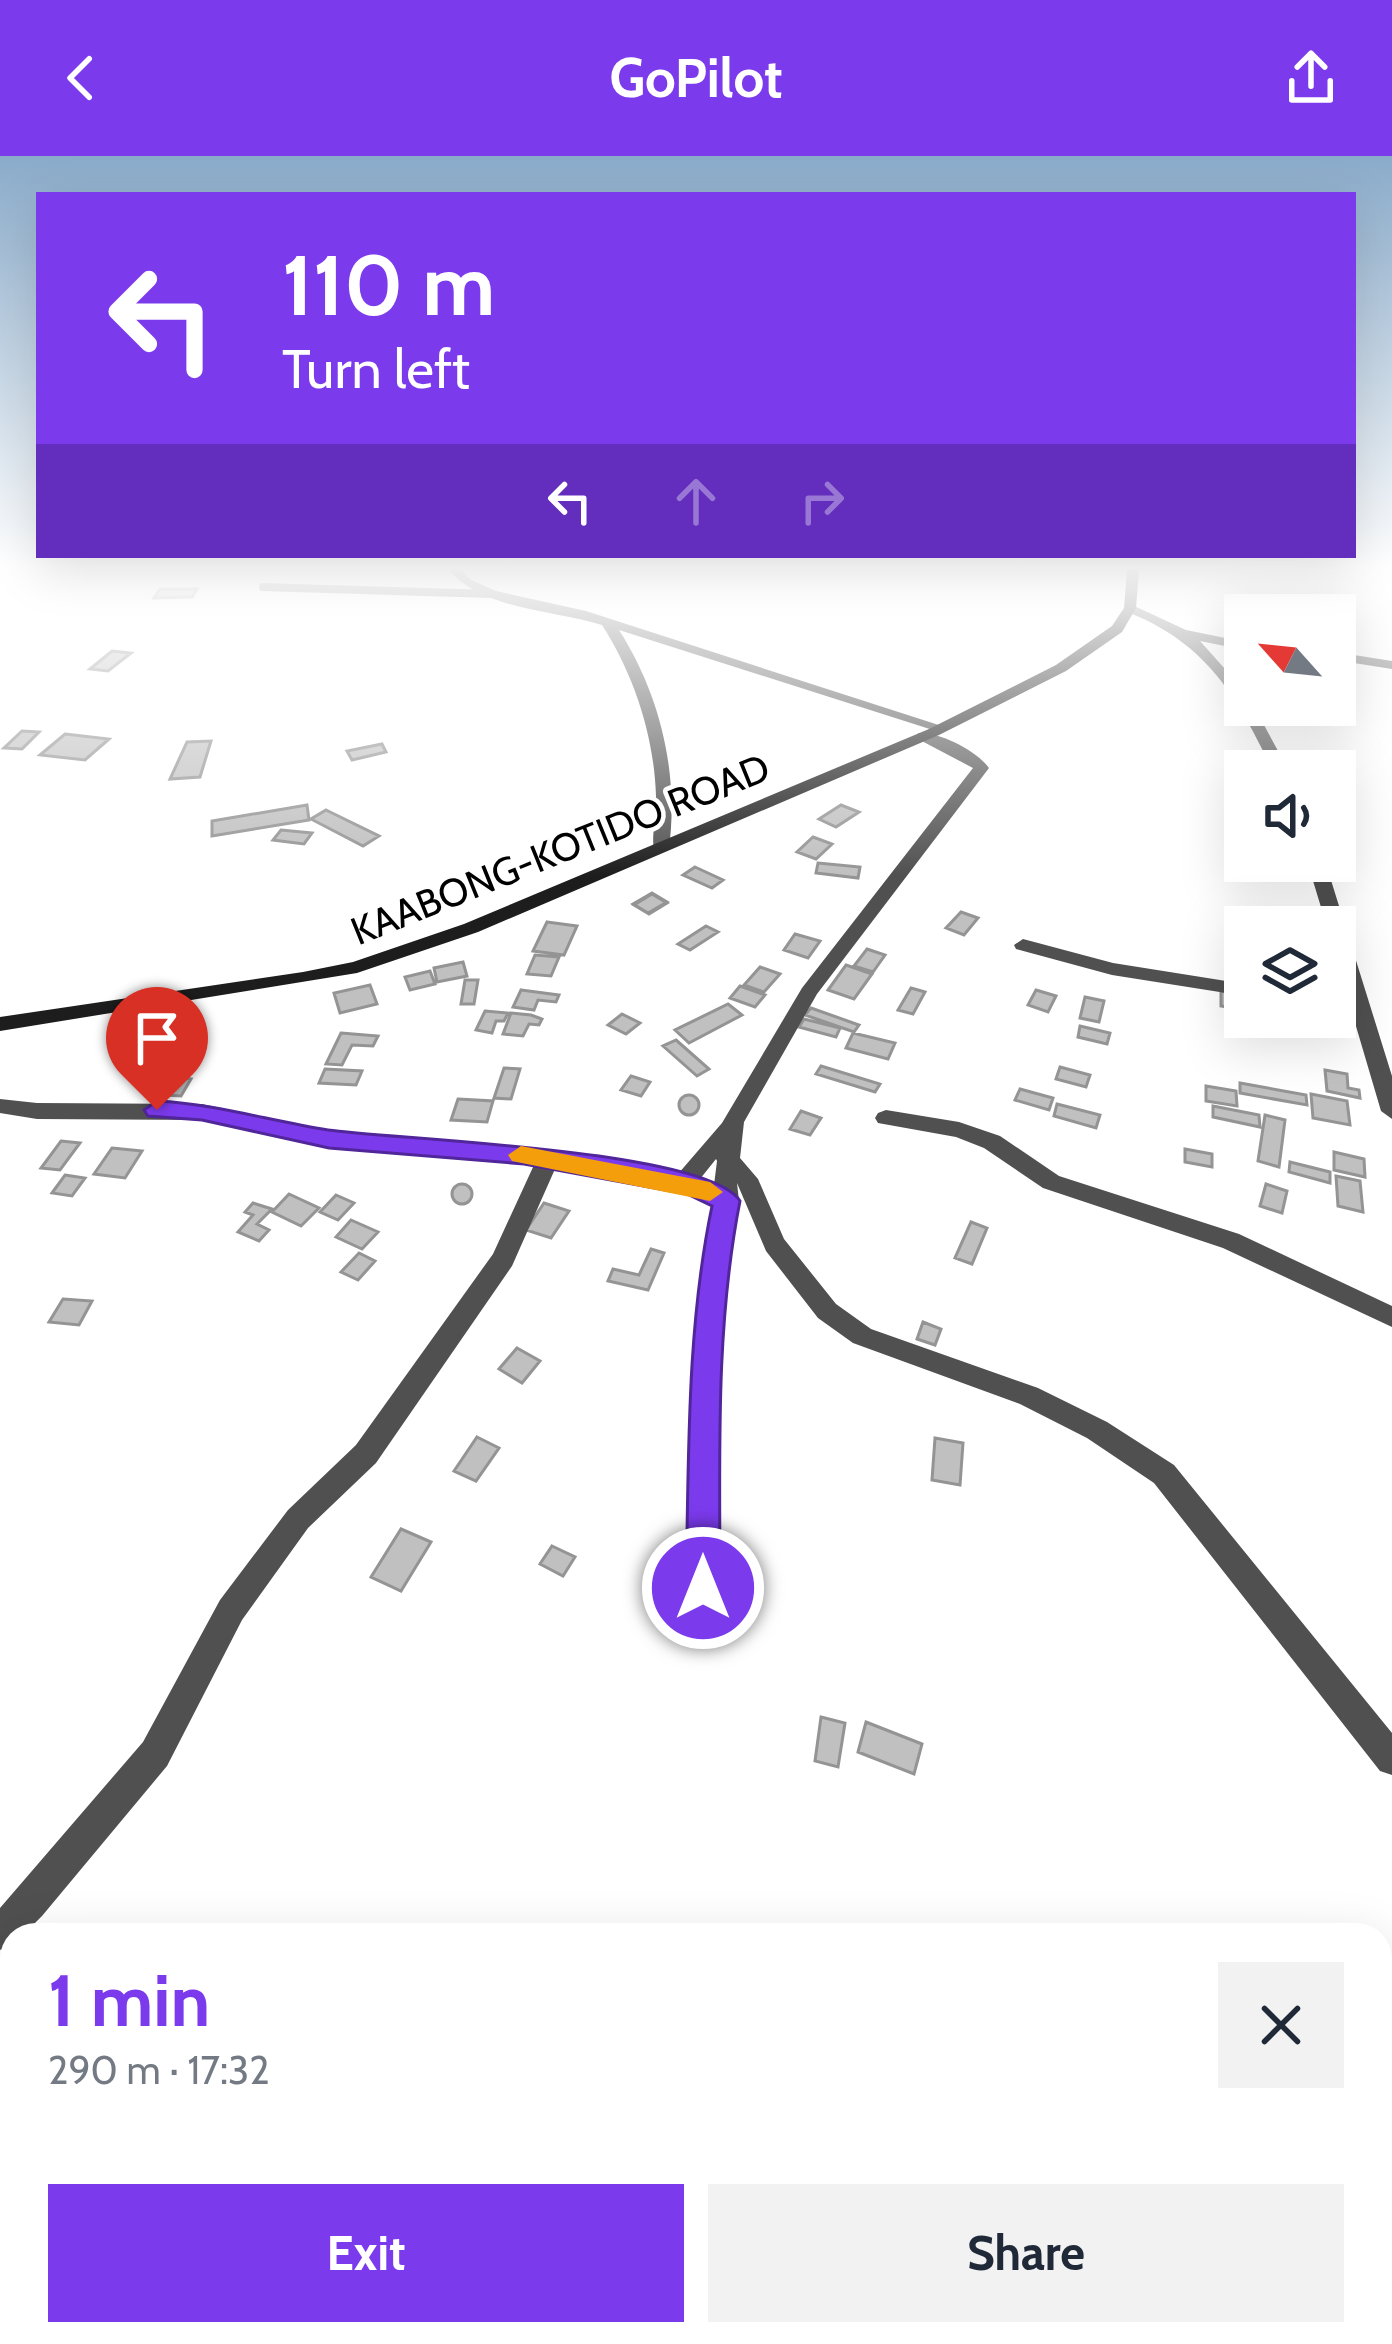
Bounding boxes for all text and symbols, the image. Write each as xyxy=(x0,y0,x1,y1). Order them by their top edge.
icon: back xyxy=(48,45,114,111)
text: GoPilot xyxy=(609,45,783,111)
icon: share xyxy=(1278,45,1344,111)
text: 110 m xyxy=(282,234,495,336)
icon: left xyxy=(84,240,240,396)
text: Turn left xyxy=(282,336,470,402)
icon: left xyxy=(537,468,603,534)
icon: ahead xyxy=(663,468,729,534)
icon: right xyxy=(789,468,855,534)
north arrow xyxy=(1224,594,1356,726)
map controls xyxy=(1224,594,1356,1038)
street label: KAABONG-KOTIDO ROAD xyxy=(344,743,776,955)
button: sound xyxy=(1224,750,1356,882)
button: layers xyxy=(1224,906,1356,1038)
pin xyxy=(106,987,208,1110)
icon: arrive xyxy=(124,1005,190,1071)
position arrow xyxy=(640,1525,766,1651)
text: 1 min xyxy=(48,1957,210,2044)
button: close xyxy=(1218,1962,1344,2088)
text: 290 m · 17:32 xyxy=(48,2046,270,2094)
button: Exit xyxy=(48,2184,684,2322)
button: Share xyxy=(708,2184,1344,2322)

